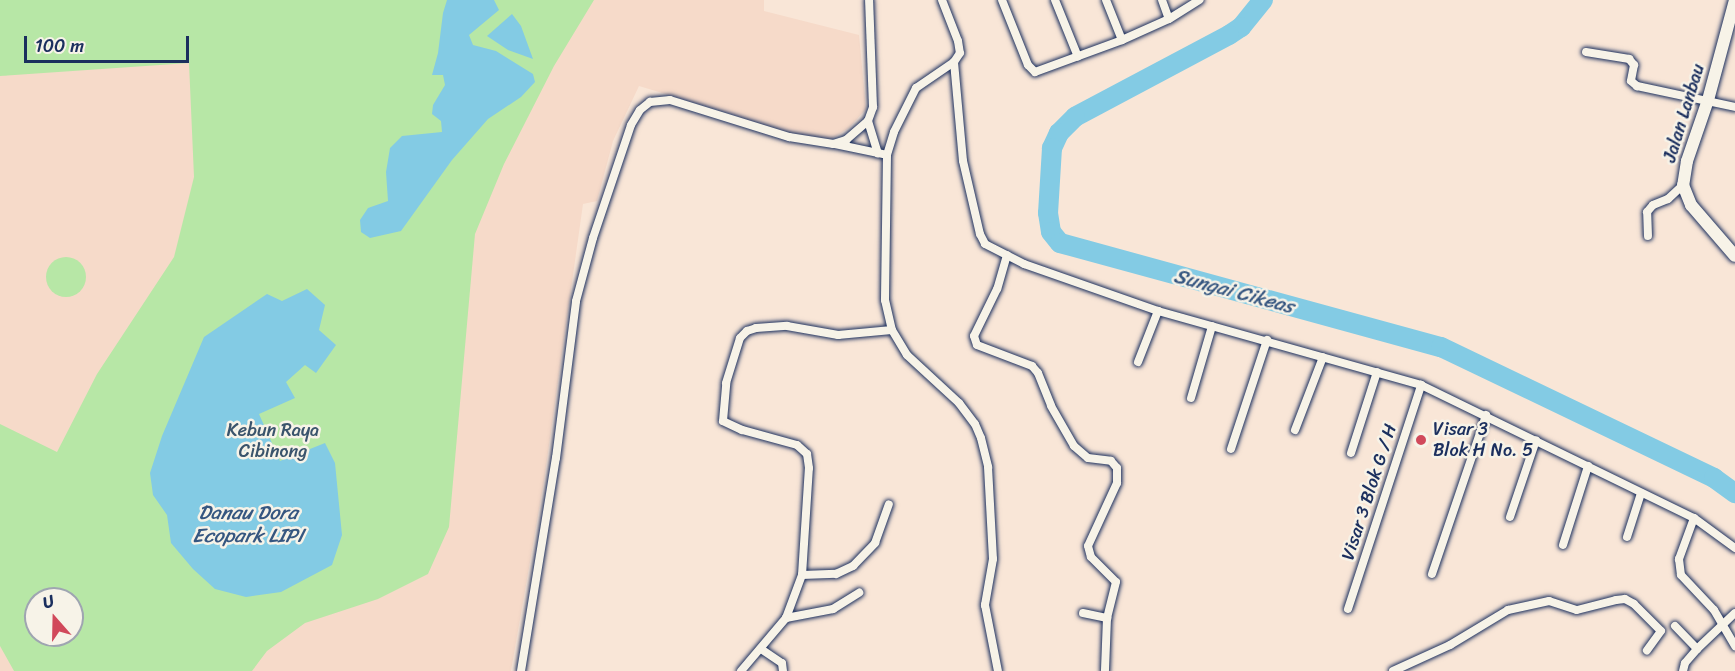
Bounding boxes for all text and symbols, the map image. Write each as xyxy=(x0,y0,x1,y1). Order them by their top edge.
scale bar xyxy=(27,24,192,62)
text: 100 m xyxy=(35,30,84,62)
street label: Jalan Lanbau xyxy=(1659,61,1709,165)
water label: Sungai Cikeas xyxy=(1171,263,1297,319)
place label: Visar 3 Blok H No. 5 xyxy=(1433,419,1533,462)
park label: Kebun Raya Cibinong xyxy=(227,420,319,462)
street label: Visar 3 Blok G / H xyxy=(1337,421,1401,563)
marker: Visar 3 Blok H No. 5 xyxy=(1414,433,1428,447)
water label: Danau Dora Ecopark LIPI xyxy=(193,501,303,548)
text: U xyxy=(38,586,58,617)
north arrow xyxy=(24,587,84,647)

